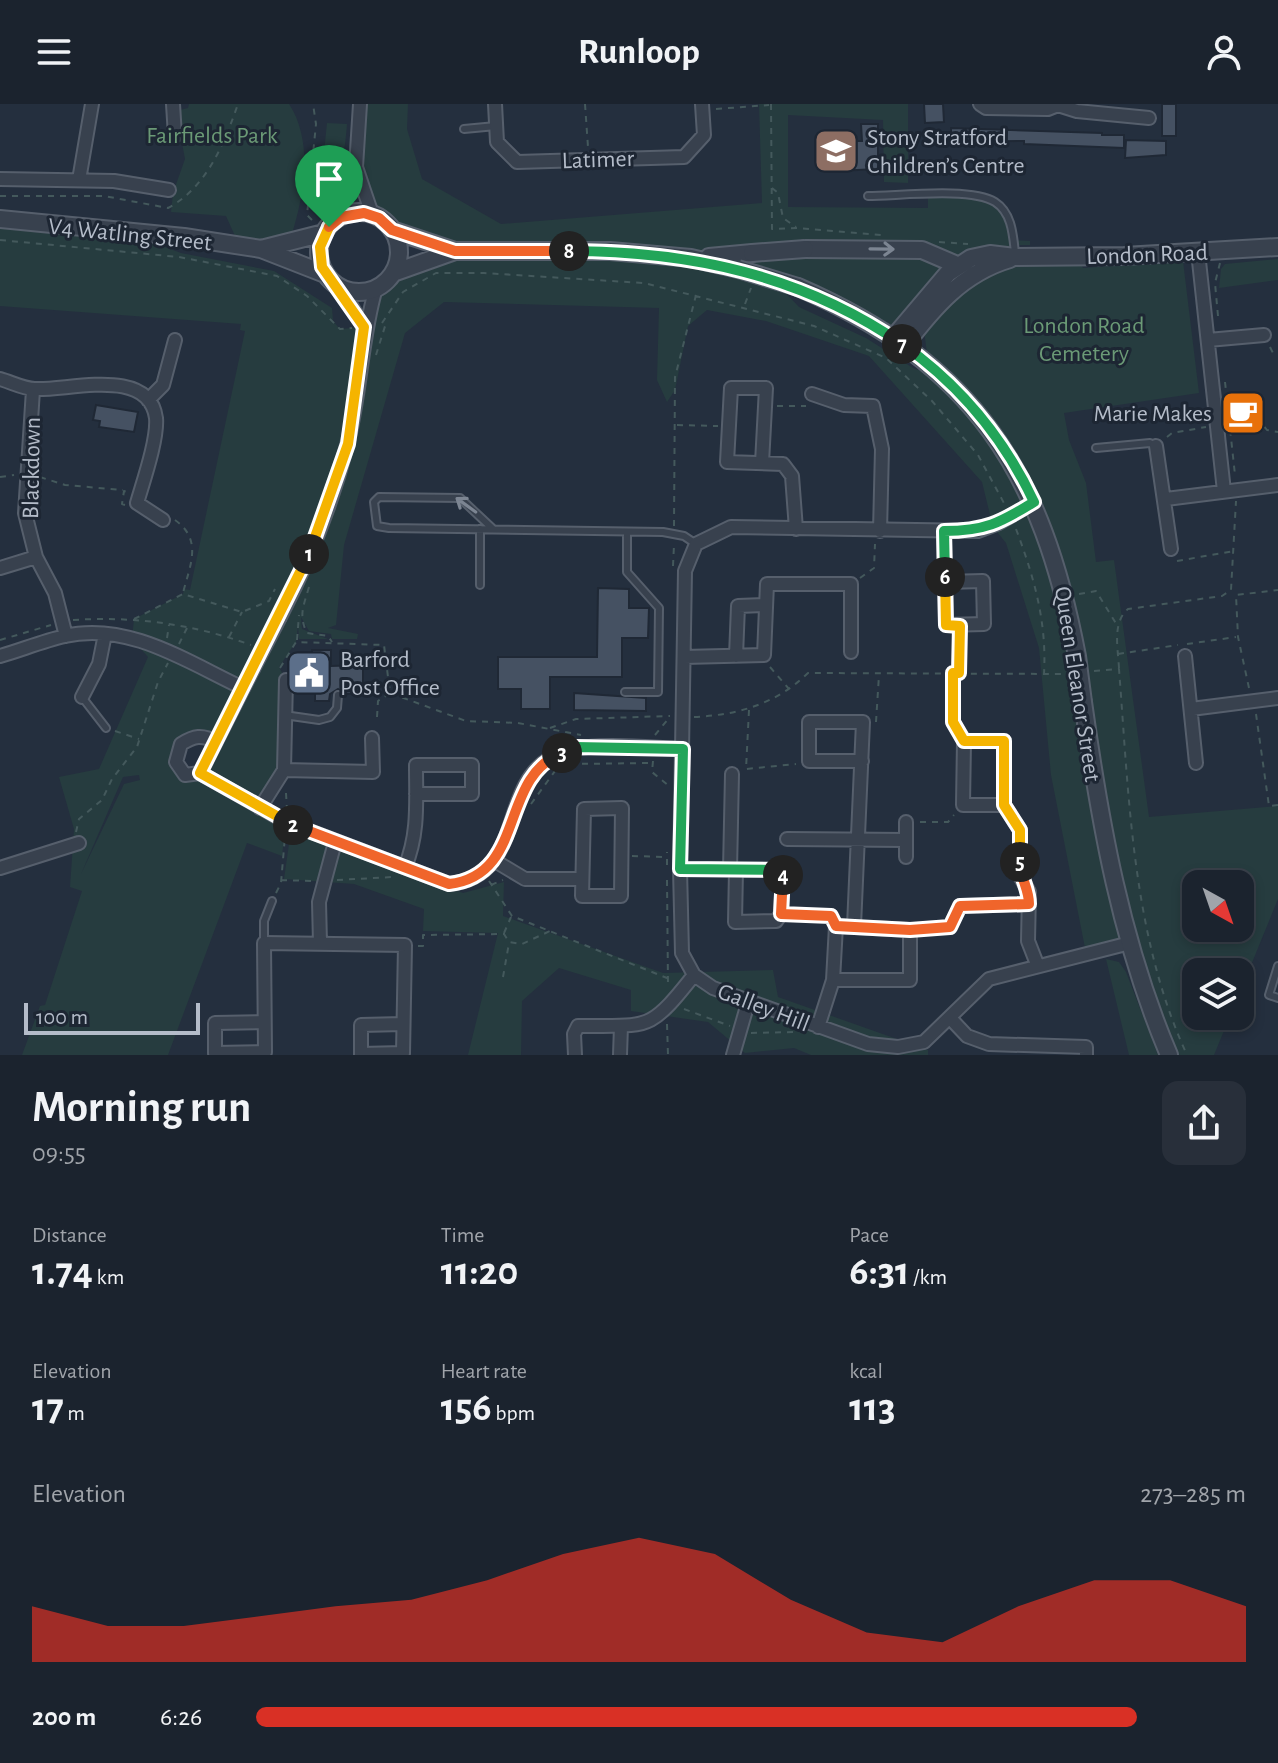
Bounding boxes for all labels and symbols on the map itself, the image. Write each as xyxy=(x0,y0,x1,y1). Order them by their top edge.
park label: Fairfields Park xyxy=(146,124,278,148)
place label: Stony Stratford Children’s Centre xyxy=(867,126,1025,178)
school or university icon: Stony Stratford Children’s Centre xyxy=(812,127,860,175)
pin xyxy=(295,145,363,227)
street label: Latimer xyxy=(561,147,635,173)
street label: V4 Watling Street xyxy=(47,214,213,256)
pin: 8 xyxy=(549,231,589,271)
street label: London Road xyxy=(1086,241,1208,269)
one-way arrow xyxy=(868,242,895,257)
park label: London Road Cemetery xyxy=(1023,314,1145,366)
pin: 7 xyxy=(882,324,922,364)
cafe icon: Marie Makes xyxy=(1219,389,1267,437)
place label: Marie Makes xyxy=(1094,402,1212,426)
street label: Blackdown xyxy=(19,417,45,519)
one-way arrow xyxy=(456,497,478,513)
pin: 1 xyxy=(289,534,329,574)
pin: 6 xyxy=(925,557,965,597)
street label: Queen Eleanor Street xyxy=(1050,585,1104,784)
place label: Barford Post Office xyxy=(340,648,440,700)
public building icon: Barford Post Office xyxy=(285,649,333,697)
pin: 3 xyxy=(542,733,582,773)
pin: 2 xyxy=(273,805,313,845)
pin: 5 xyxy=(1000,842,1040,882)
pin: 4 xyxy=(763,855,803,895)
north arrow xyxy=(1182,870,1254,942)
street label: Galley Hill xyxy=(714,979,813,1036)
scale bar xyxy=(24,999,200,1035)

